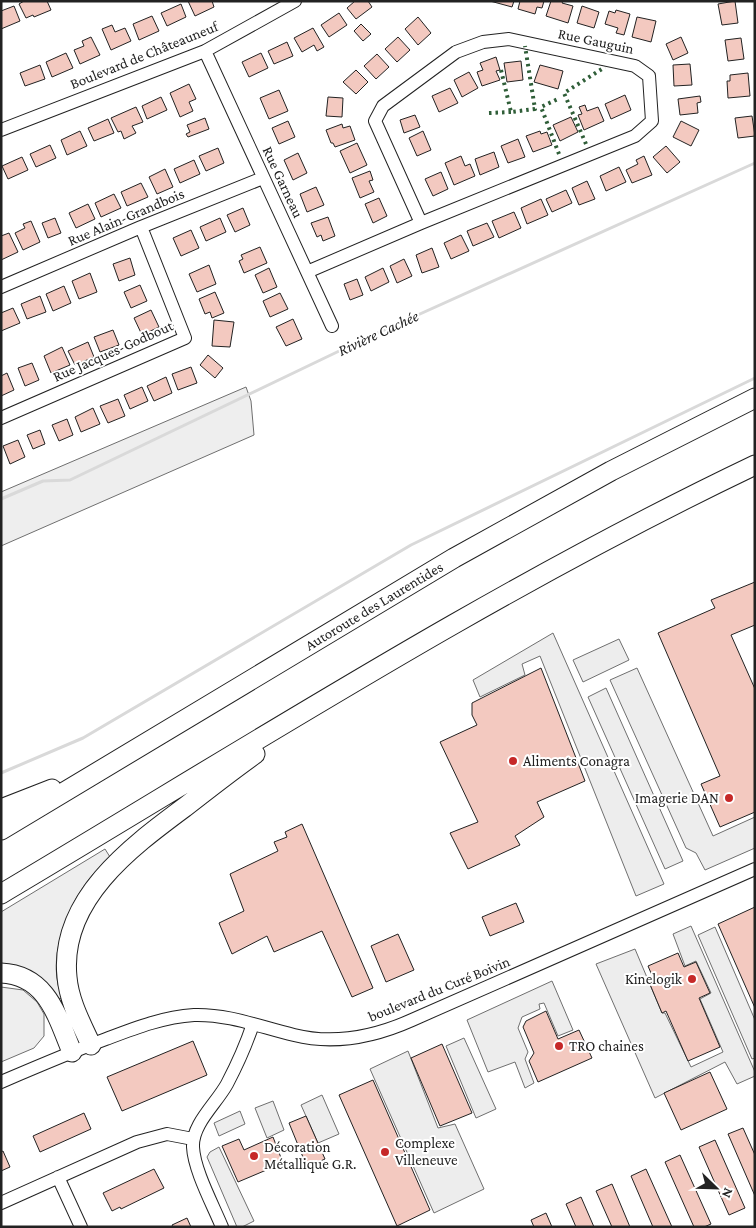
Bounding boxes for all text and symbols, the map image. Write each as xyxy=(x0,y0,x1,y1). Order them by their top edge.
street label: Boulevard de Châteauneuf xyxy=(68,17,222,92)
street label: Rue Gauguin xyxy=(556,25,635,58)
street label: Rue Garneau xyxy=(260,144,306,220)
street label: Rue Alain-Grandbois xyxy=(65,185,187,249)
water label: Rivière Cachée xyxy=(335,307,421,359)
street label: Rue Jacques-Godbout xyxy=(51,317,177,386)
street label: Autoroute des Laurentides xyxy=(302,558,446,653)
place label: Aliments Conagra xyxy=(523,753,630,770)
marker: Aliments Conagra xyxy=(507,755,519,767)
place label: Imagerie DAN xyxy=(635,790,719,807)
marker: Imagerie DAN xyxy=(723,792,735,804)
street label: boulevard du Curé Boivin xyxy=(366,953,512,1025)
place label: Kinelogik xyxy=(625,971,683,988)
marker: Kinelogik xyxy=(686,973,698,985)
place label: TRO chaines xyxy=(569,1038,644,1054)
marker: TRO chaines xyxy=(553,1040,565,1052)
place label: Complexe Villeneuve xyxy=(395,1135,458,1168)
place label: Décoration Métallique G.R. xyxy=(264,1139,356,1173)
marker: Complexe Villeneuve xyxy=(379,1146,391,1158)
marker: Décoration Métallique G.R. xyxy=(248,1150,260,1162)
north arrow xyxy=(691,1163,741,1213)
text: N xyxy=(719,1186,737,1201)

